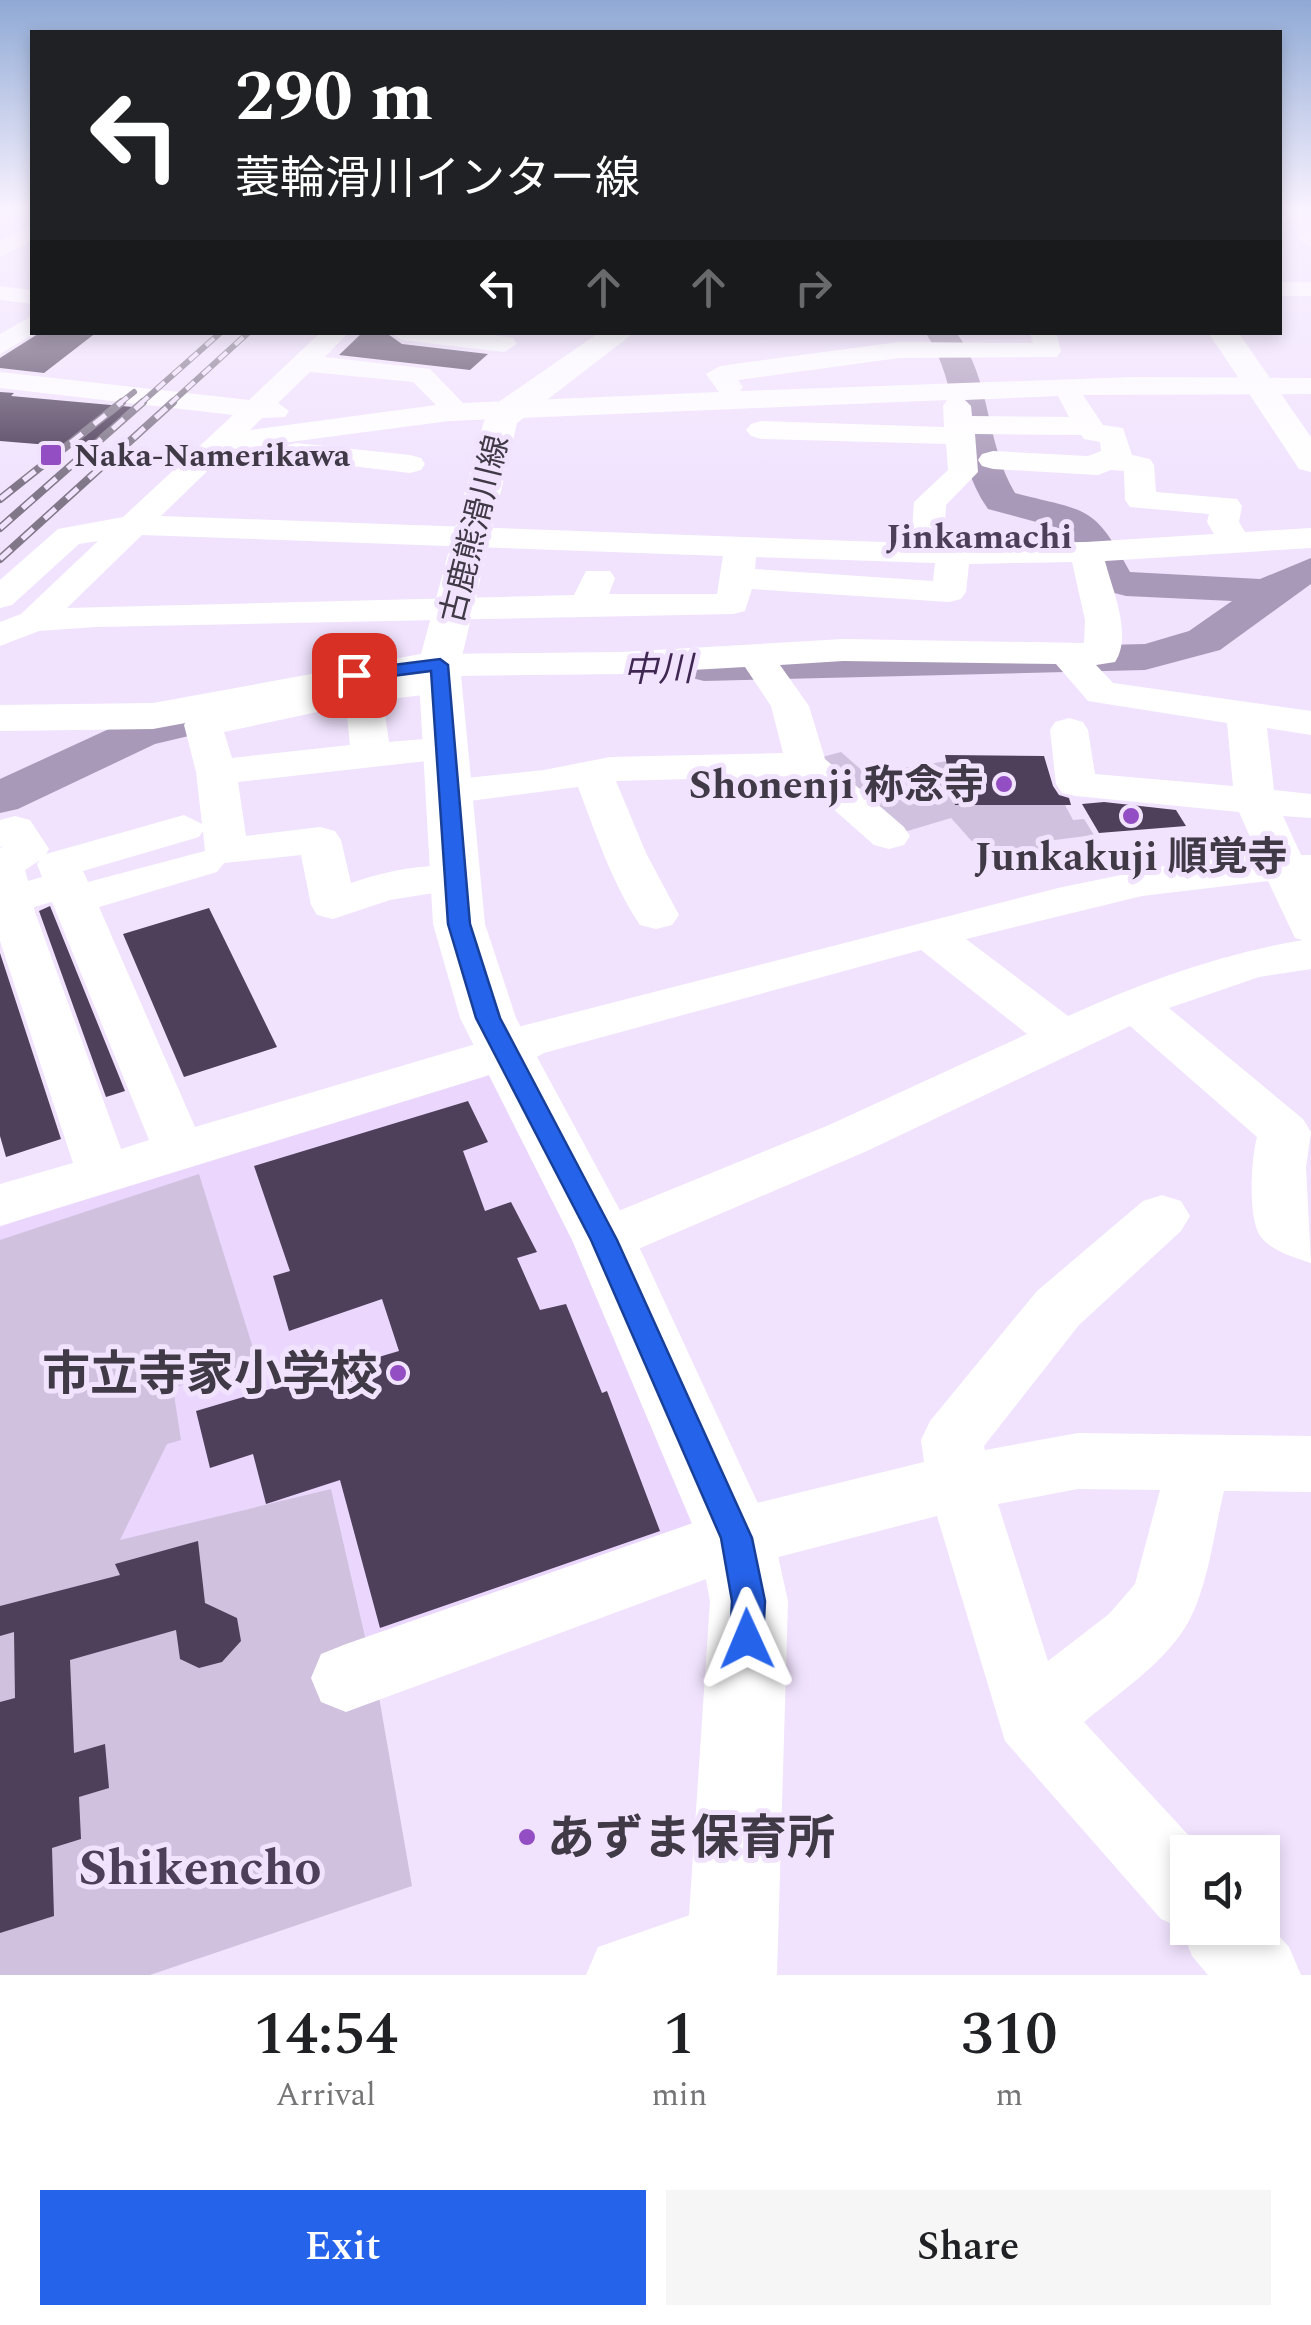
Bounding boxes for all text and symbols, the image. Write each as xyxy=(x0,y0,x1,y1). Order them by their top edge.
text: 290 m xyxy=(235,45,433,151)
icon: left xyxy=(70,70,200,200)
text: 蓑輪滑川インター線 xyxy=(235,145,640,214)
icon: left xyxy=(471,260,526,315)
icon: ahead xyxy=(576,260,631,315)
icon: ahead xyxy=(681,260,736,315)
icon: right xyxy=(786,260,841,315)
street label: 古鹿熊滑川線 xyxy=(428,430,522,628)
place label: Naka-Namerikawa xyxy=(74,432,351,481)
marker: Naka-Namerikawa xyxy=(38,442,64,468)
district label: Jinkamachi xyxy=(886,511,1072,564)
pin xyxy=(312,633,397,718)
water label: 中川 xyxy=(623,643,697,698)
icon: arrive xyxy=(327,648,382,703)
place label: Shonenji 称念寺 xyxy=(689,756,984,817)
marker: Shonenji 称念寺 xyxy=(993,773,1015,795)
marker: Junkakuji 順覚寺 xyxy=(1120,805,1142,827)
place label: Junkakuji 順覚寺 xyxy=(974,828,1288,889)
place label: 市立寺家小学校 xyxy=(42,1339,378,1412)
marker: 市立寺家小学校 xyxy=(387,1362,409,1384)
position arrow xyxy=(695,1587,799,1691)
place label: あずま保育所 xyxy=(547,1803,835,1876)
marker: あずま保育所 xyxy=(516,1826,538,1848)
district label: Shikencho xyxy=(78,1831,322,1907)
map controls xyxy=(1170,1835,1280,1945)
button: sound xyxy=(1170,1835,1280,1945)
text: 14:54 xyxy=(254,1989,398,2081)
text: 1 xyxy=(663,1989,696,2081)
text: 310 xyxy=(961,1989,1057,2081)
text: Arrival xyxy=(276,2071,376,2120)
text: min xyxy=(651,2071,707,2120)
text: m xyxy=(995,2071,1023,2120)
button: Exit xyxy=(40,2190,646,2305)
button: Share xyxy=(666,2190,1271,2305)

